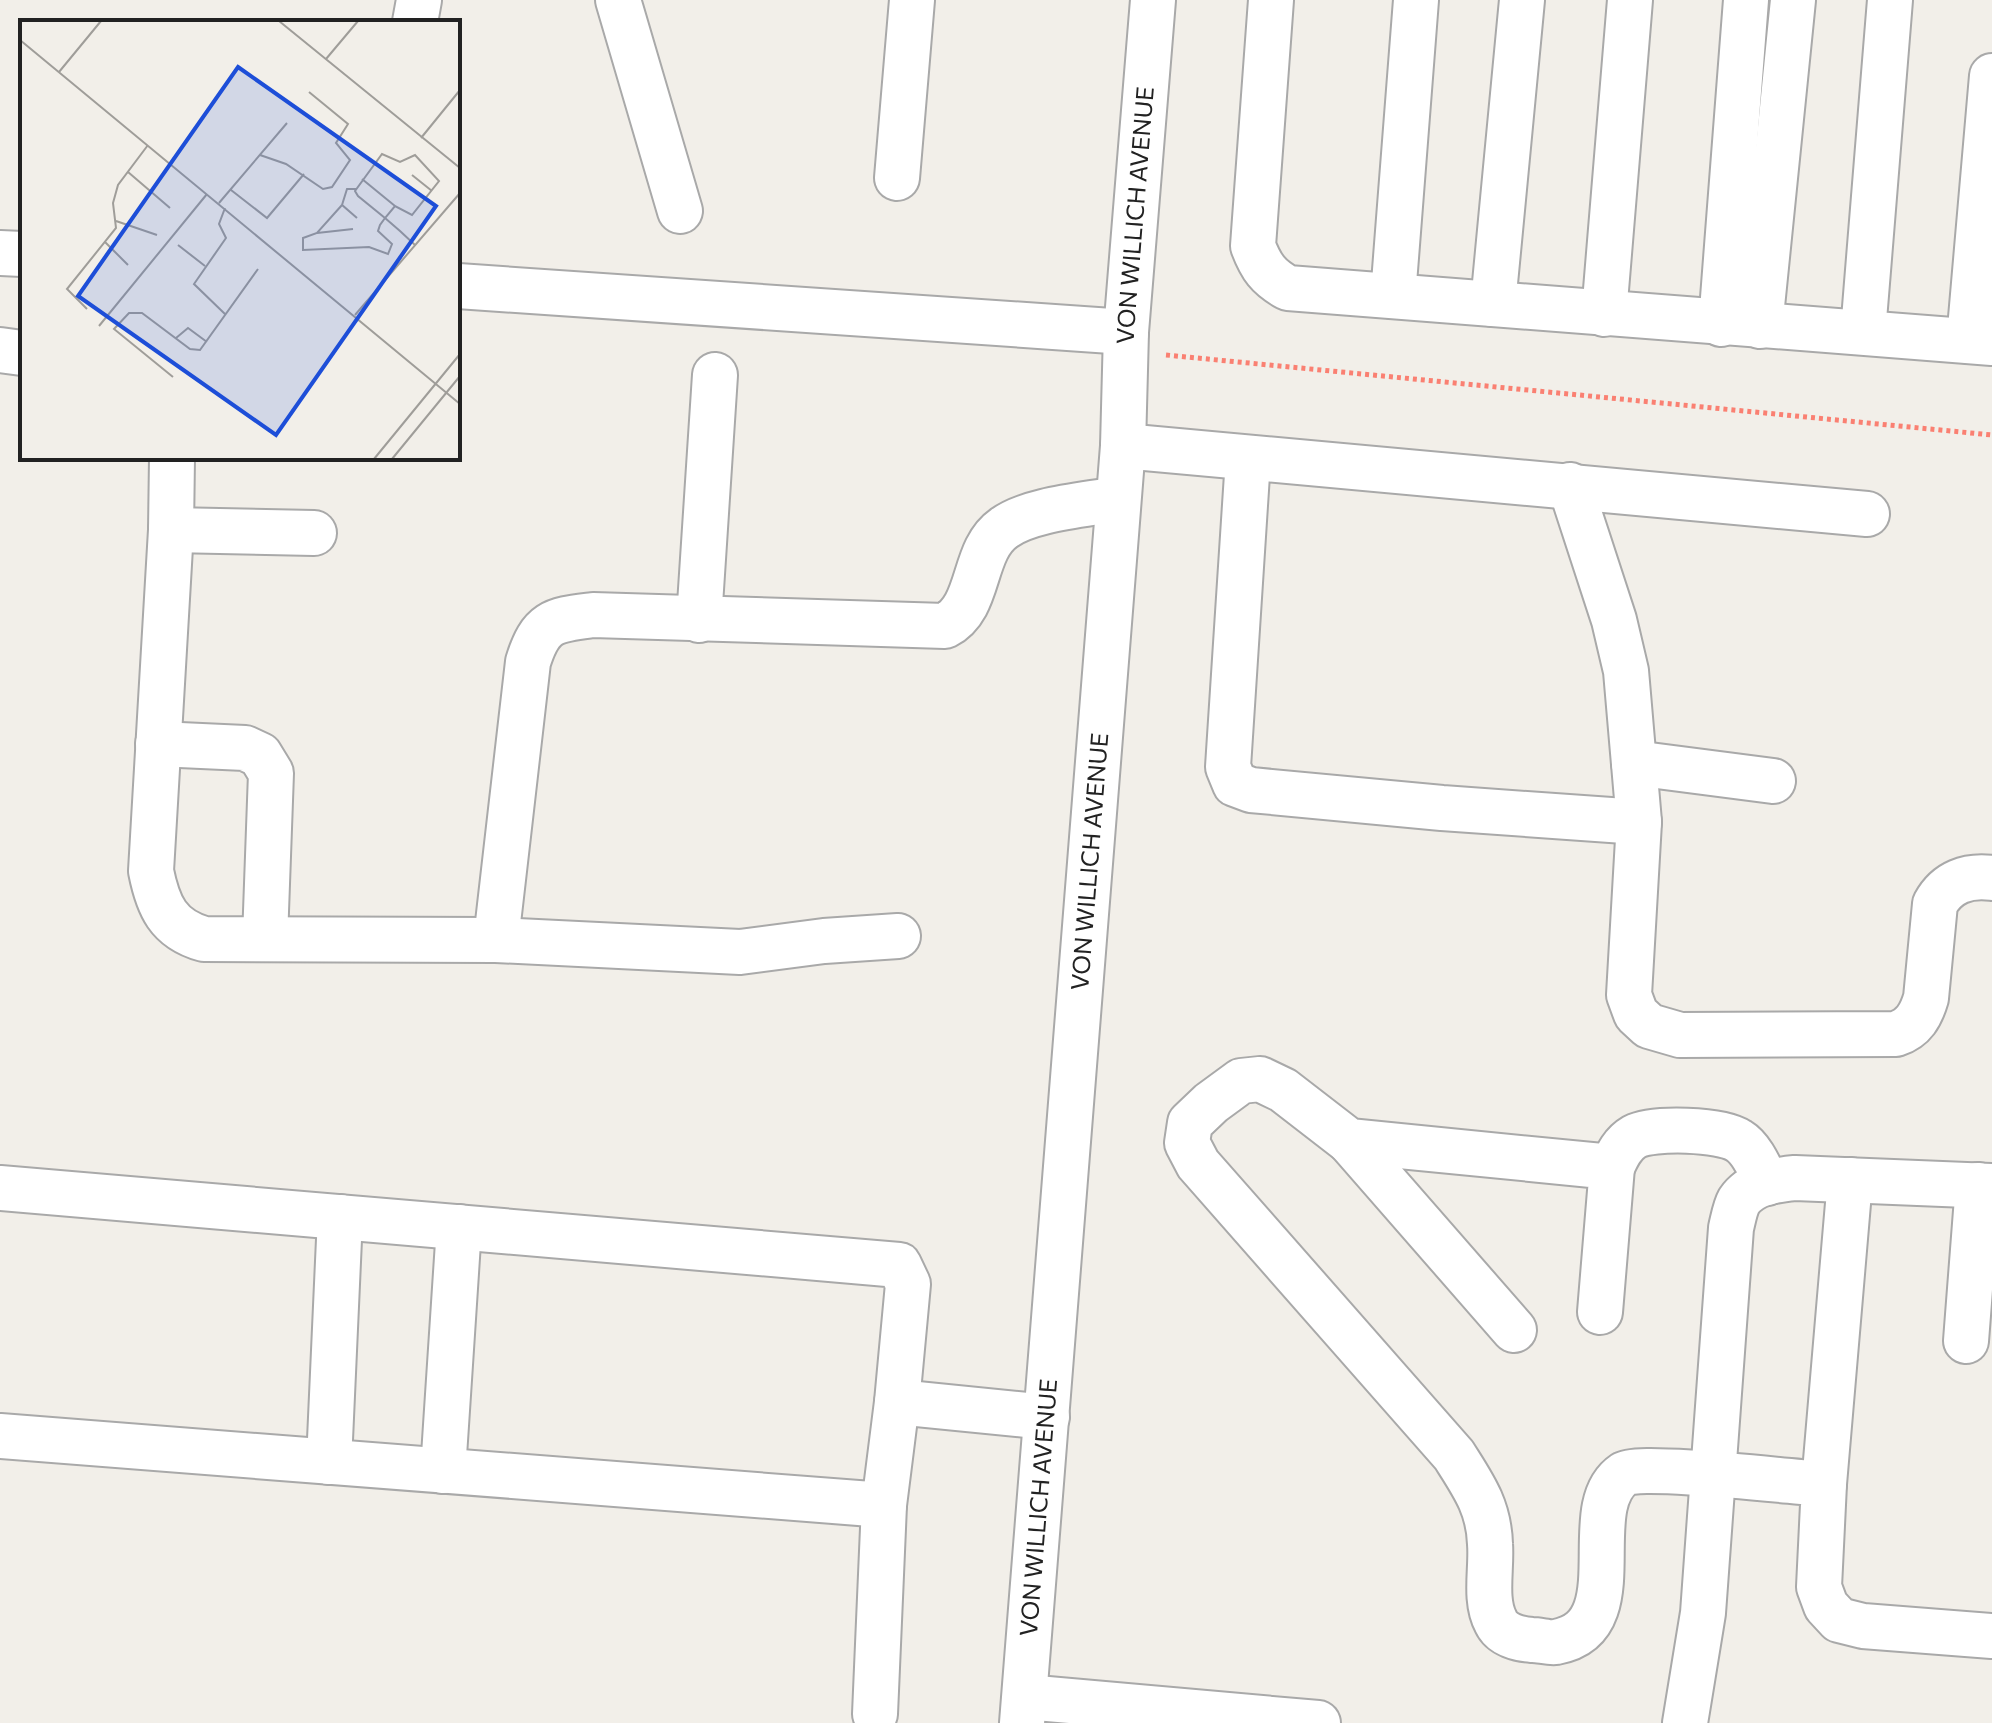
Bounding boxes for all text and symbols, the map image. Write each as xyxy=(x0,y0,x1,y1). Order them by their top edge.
inset map xyxy=(20,20,460,460)
street label: VON WILLICH AVENUE xyxy=(1110,85,1159,344)
street label: VON WILLICH AVENUE xyxy=(1064,732,1113,991)
street label: VON WILLICH AVENUE xyxy=(1013,1378,1062,1637)

